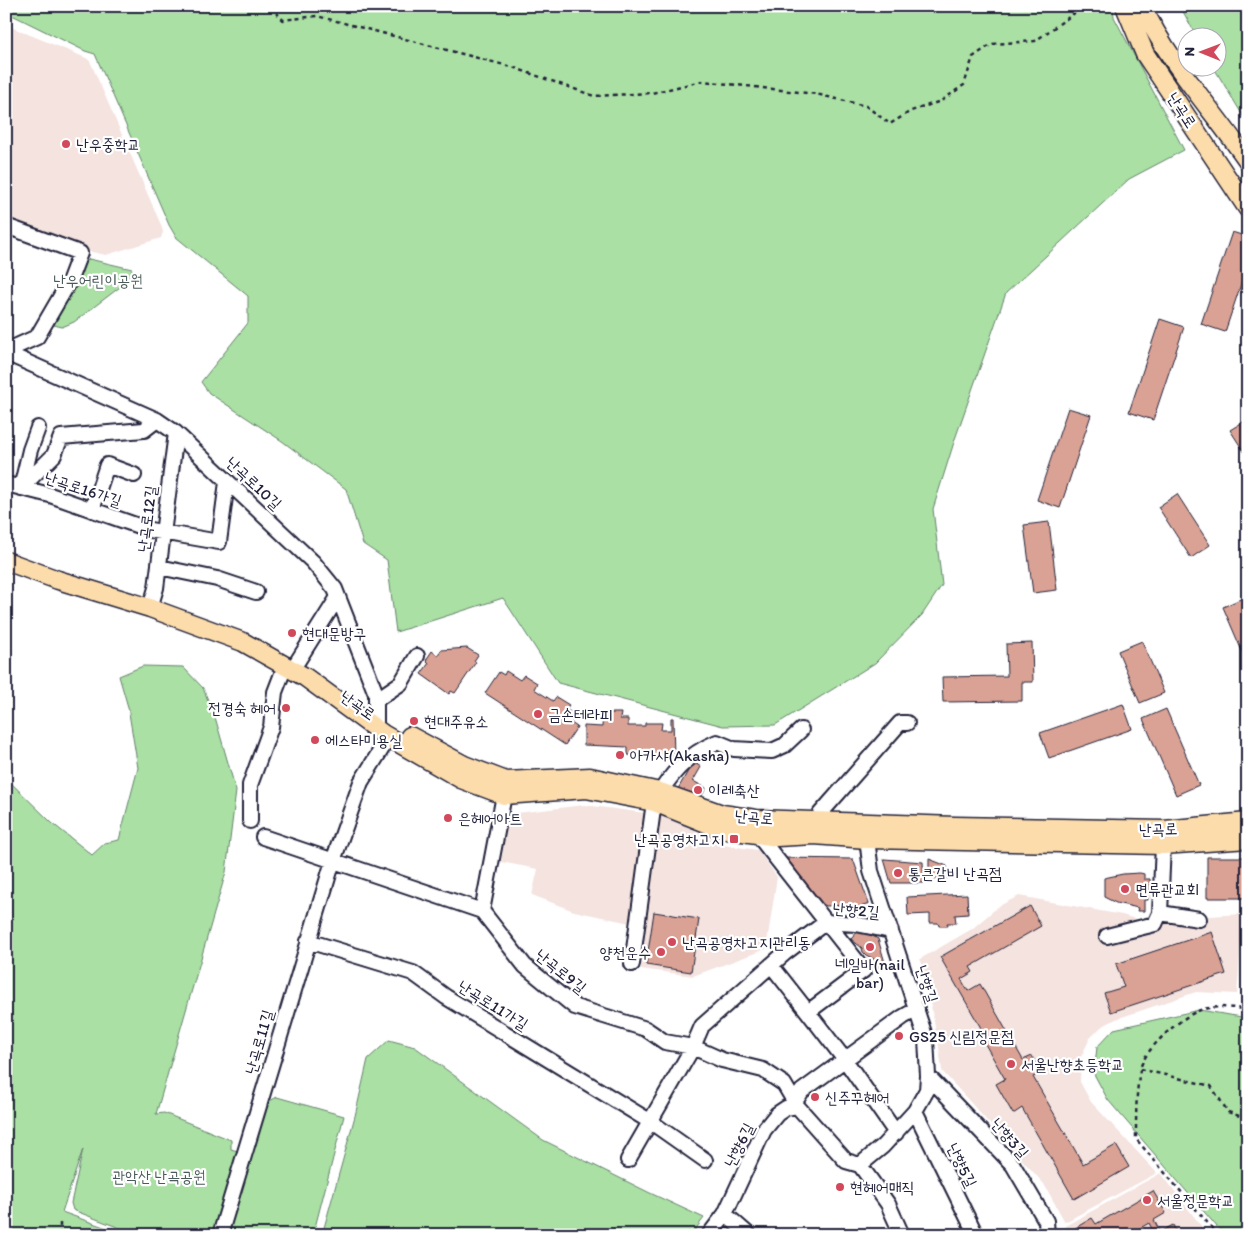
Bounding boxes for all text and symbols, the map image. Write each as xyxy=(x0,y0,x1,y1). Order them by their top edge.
north arrow xyxy=(1176,28,1226,78)
text: N xyxy=(1181,47,1198,57)
street label: 난곡로 xyxy=(1164,89,1200,131)
place label: 난우중학교 xyxy=(76,135,140,154)
marker: 난우중학교 xyxy=(60,138,72,150)
park label: 난우어린이공원 xyxy=(53,271,143,290)
street label: 난곡로10길 xyxy=(222,453,286,513)
street label: 난곡로16가길 xyxy=(42,468,124,510)
street label: 난곡로12길 xyxy=(133,484,161,554)
place label: 현대문방구 xyxy=(302,624,366,643)
marker: 현대문방구 xyxy=(286,627,298,639)
street label: 난곡로 xyxy=(337,686,379,724)
place label: 전경숙 헤어 xyxy=(208,699,276,718)
marker: 전경숙 헤어 xyxy=(280,702,292,714)
place label: 금손테라피 xyxy=(548,705,612,724)
marker: 금손테라피 xyxy=(532,708,544,720)
place label: 현대주유소 xyxy=(424,712,488,731)
marker: 현대주유소 xyxy=(408,715,420,727)
place label: 에스타미용실 xyxy=(325,731,402,750)
marker: 에스타미용실 xyxy=(309,734,321,746)
place label: 아카샤(Akasha) xyxy=(630,746,729,765)
marker: 아카샤(Akasha) xyxy=(614,749,626,761)
place label: 이레축산 xyxy=(708,781,760,800)
marker: 이레축산 xyxy=(692,784,704,796)
street label: 난곡로 xyxy=(734,806,774,828)
place label: 은헤어아트 xyxy=(458,809,522,828)
marker: 은헤어아트 xyxy=(442,812,454,824)
street label: 난곡로 xyxy=(1138,819,1178,839)
place label: 난곡공영차고지 xyxy=(634,830,724,849)
marker: 난곡공영차고지 xyxy=(728,833,740,845)
place label: 통큰갈비 난곡점 xyxy=(908,864,1002,883)
marker: 통큰갈비 난곡점 xyxy=(892,867,904,879)
place label: 면류관교회 xyxy=(1135,880,1199,899)
marker: 면류관교회 xyxy=(1119,883,1131,895)
street label: 난향2길 xyxy=(832,898,880,922)
place label: 난곡공영차고지관리동 xyxy=(682,933,811,952)
marker: 난곡공영차고지관리동 xyxy=(666,936,678,948)
marker: 네일바(nail bar) xyxy=(864,941,876,953)
place label: 양천운수 xyxy=(600,943,651,962)
street label: 난곡로9길 xyxy=(532,945,590,997)
marker: 양천운수 xyxy=(655,946,667,958)
place label: 네일바(nail bar) xyxy=(835,955,905,992)
street label: 난향길 xyxy=(912,963,942,1005)
street label: 난곡로11가길 xyxy=(454,976,532,1034)
street label: 난곡로11길 xyxy=(241,1007,277,1077)
place label: GS25 신림정문점 xyxy=(909,1027,1014,1046)
marker: GS25 신림정문점 xyxy=(893,1030,905,1042)
place label: 서울난향초등학교 xyxy=(1021,1055,1124,1074)
marker: 서울난향초등학교 xyxy=(1005,1058,1017,1070)
place label: 신주꾸헤어 xyxy=(825,1088,889,1107)
marker: 신주꾸헤어 xyxy=(809,1091,821,1103)
street label: 난향3길 xyxy=(987,1114,1033,1162)
street label: 난향6길 xyxy=(720,1120,758,1170)
street label: 난향5길 xyxy=(943,1140,981,1190)
park label: 관악산 난곡공원 xyxy=(112,1167,206,1186)
place label: 현헤어매직 xyxy=(850,1178,914,1197)
marker: 현헤어매직 xyxy=(834,1181,846,1193)
place label: 서울정문학교 xyxy=(1157,1191,1234,1210)
marker: 서울정문학교 xyxy=(1141,1194,1153,1206)

